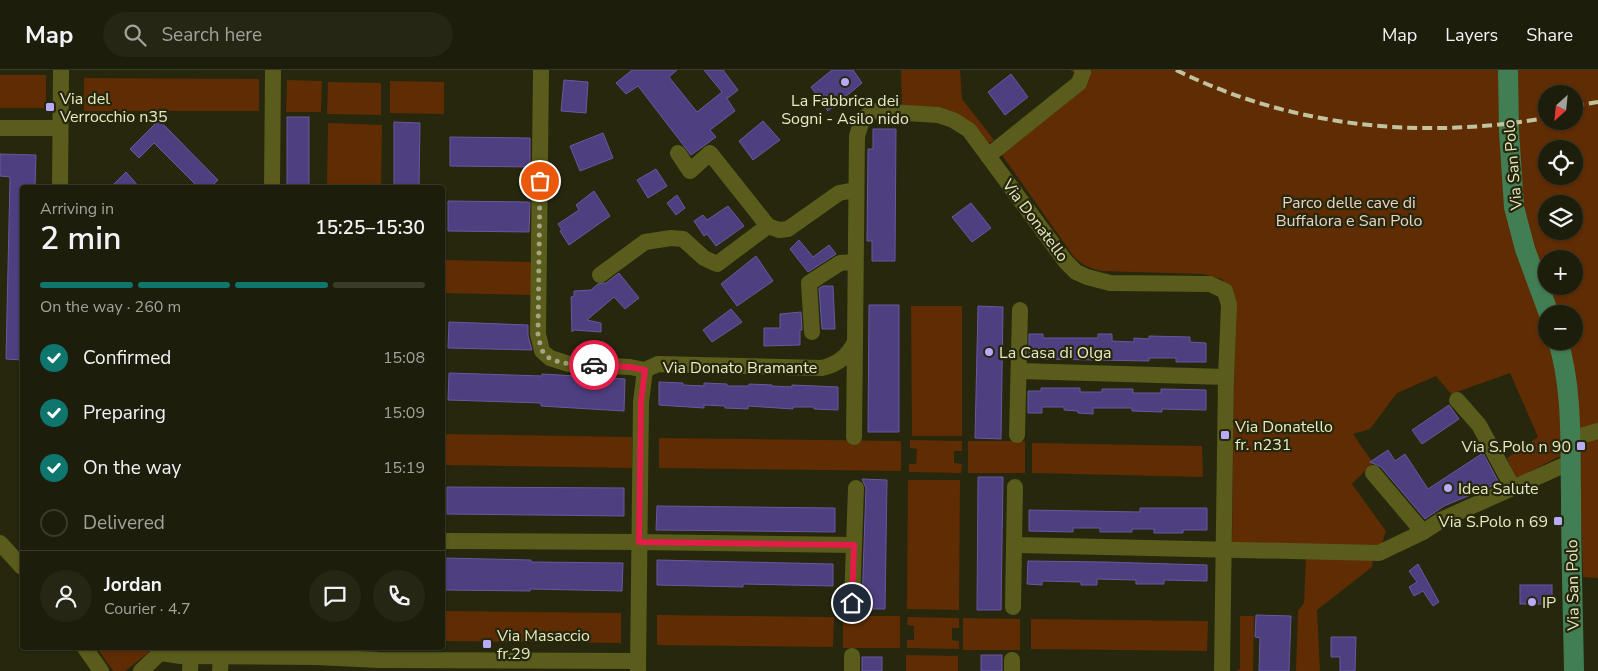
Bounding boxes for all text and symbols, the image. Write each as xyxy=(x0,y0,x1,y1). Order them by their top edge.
search box xyxy=(103,12,453,57)
text: Map xyxy=(25,19,73,51)
icon: search xyxy=(121,21,149,49)
text: Search here xyxy=(161,22,262,48)
text: Map xyxy=(1382,23,1417,47)
text: Layers xyxy=(1445,23,1498,47)
text: Share xyxy=(1526,23,1573,47)
marker: La Fabbrica dei Sogni - Asilo nido xyxy=(839,76,851,88)
north arrow xyxy=(1538,85,1582,130)
map controls xyxy=(1538,85,1583,350)
place label: Via del Verrocchio n35 xyxy=(59,88,168,128)
place label: La Fabbrica dei Sogni - Asilo nido xyxy=(781,90,909,130)
marker: Via del Verrocchio n35 xyxy=(44,101,56,113)
street label: Via San Polo xyxy=(1498,118,1528,212)
button: locate xyxy=(1538,140,1583,185)
pin xyxy=(519,160,561,202)
icon: bag xyxy=(526,167,554,195)
street label: Via Donatello xyxy=(996,174,1074,266)
park label: Parco delle cave di Buffalora e San Polo xyxy=(1276,192,1422,232)
button: layers xyxy=(1538,195,1583,240)
text: Arriving in xyxy=(40,198,114,220)
text: 15:25–15:30 xyxy=(315,215,425,241)
text: 2 min xyxy=(40,217,122,260)
button: + xyxy=(1538,250,1583,295)
text: On the way · 260 m xyxy=(40,296,181,318)
button: − xyxy=(1538,305,1583,350)
courier xyxy=(569,340,619,390)
place label: La Casa di Olga xyxy=(999,342,1112,364)
icon: check xyxy=(40,344,68,372)
text: Confirmed xyxy=(83,345,171,371)
marker: La Casa di Olga xyxy=(983,346,995,358)
text: 15:08 xyxy=(383,347,425,369)
icon: car xyxy=(580,351,608,379)
street label: Via Donato Bramante xyxy=(662,357,817,379)
icon: check xyxy=(40,399,68,427)
text: Preparing xyxy=(83,400,166,426)
text: 15:09 xyxy=(383,402,425,424)
place label: Via Donatello fr. n231 xyxy=(1234,416,1333,456)
marker: Via Donatello fr. n231 xyxy=(1219,429,1231,441)
place label: Via S.Polo n 90 xyxy=(1461,436,1571,458)
marker: Via S.Polo n 90 xyxy=(1575,440,1587,452)
icon: check xyxy=(40,454,68,482)
text: On the way xyxy=(83,455,181,481)
text: 15:19 xyxy=(383,457,425,479)
place label: Idea Salute xyxy=(1458,478,1539,500)
marker: Idea Salute xyxy=(1442,482,1454,494)
text: Delivered xyxy=(83,510,165,536)
place label: Via S.Polo n 69 xyxy=(1438,511,1548,533)
marker: Via S.Polo n 69 xyxy=(1552,515,1564,527)
street label: Via San Polo xyxy=(1561,539,1585,632)
button: person xyxy=(40,570,92,622)
button: chat xyxy=(309,570,361,622)
button: phone xyxy=(373,570,425,622)
text: Jordan xyxy=(104,572,162,598)
pin xyxy=(831,582,873,624)
icon: home xyxy=(838,589,866,617)
place label: IP xyxy=(1542,592,1556,614)
marker: IP xyxy=(1526,596,1538,608)
text: Courier · 4.7 xyxy=(104,598,190,620)
place label: Via Masaccio fr.29 xyxy=(496,625,590,665)
marker: Via Masaccio fr.29 xyxy=(481,638,493,650)

